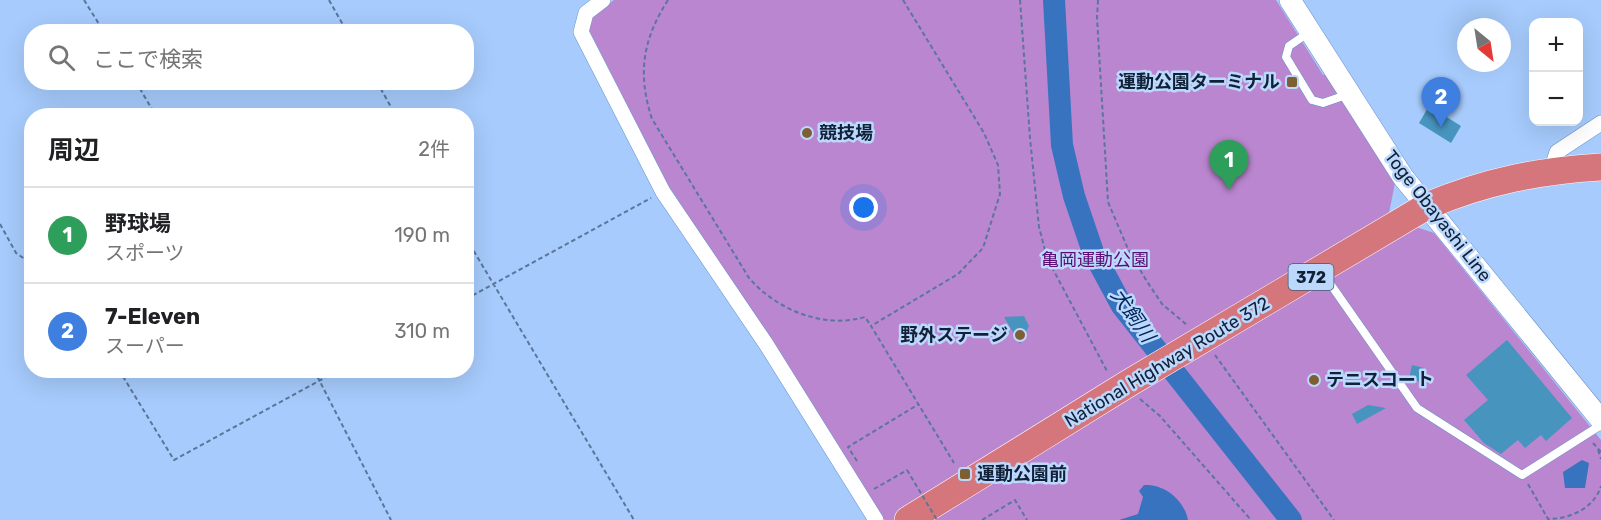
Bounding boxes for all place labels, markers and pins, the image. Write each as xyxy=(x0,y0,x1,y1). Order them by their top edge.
place label: 運動公園ターミナル xyxy=(1118,71,1280,93)
marker: 運動公園ターミナル xyxy=(1285,75,1299,89)
pin: 2 xyxy=(1422,78,1460,127)
place label: 競技場 xyxy=(819,122,873,144)
marker: 競技場 xyxy=(800,126,814,140)
pin: 1 xyxy=(1210,140,1248,190)
place label: 野外ステージ xyxy=(900,324,1008,346)
marker: 野外ステージ xyxy=(1013,328,1027,342)
place label: テニスコート xyxy=(1326,369,1434,391)
marker: テニスコート xyxy=(1307,373,1321,387)
place label: 運動公園前 xyxy=(977,463,1067,485)
marker: 運動公園前 xyxy=(958,467,972,481)

